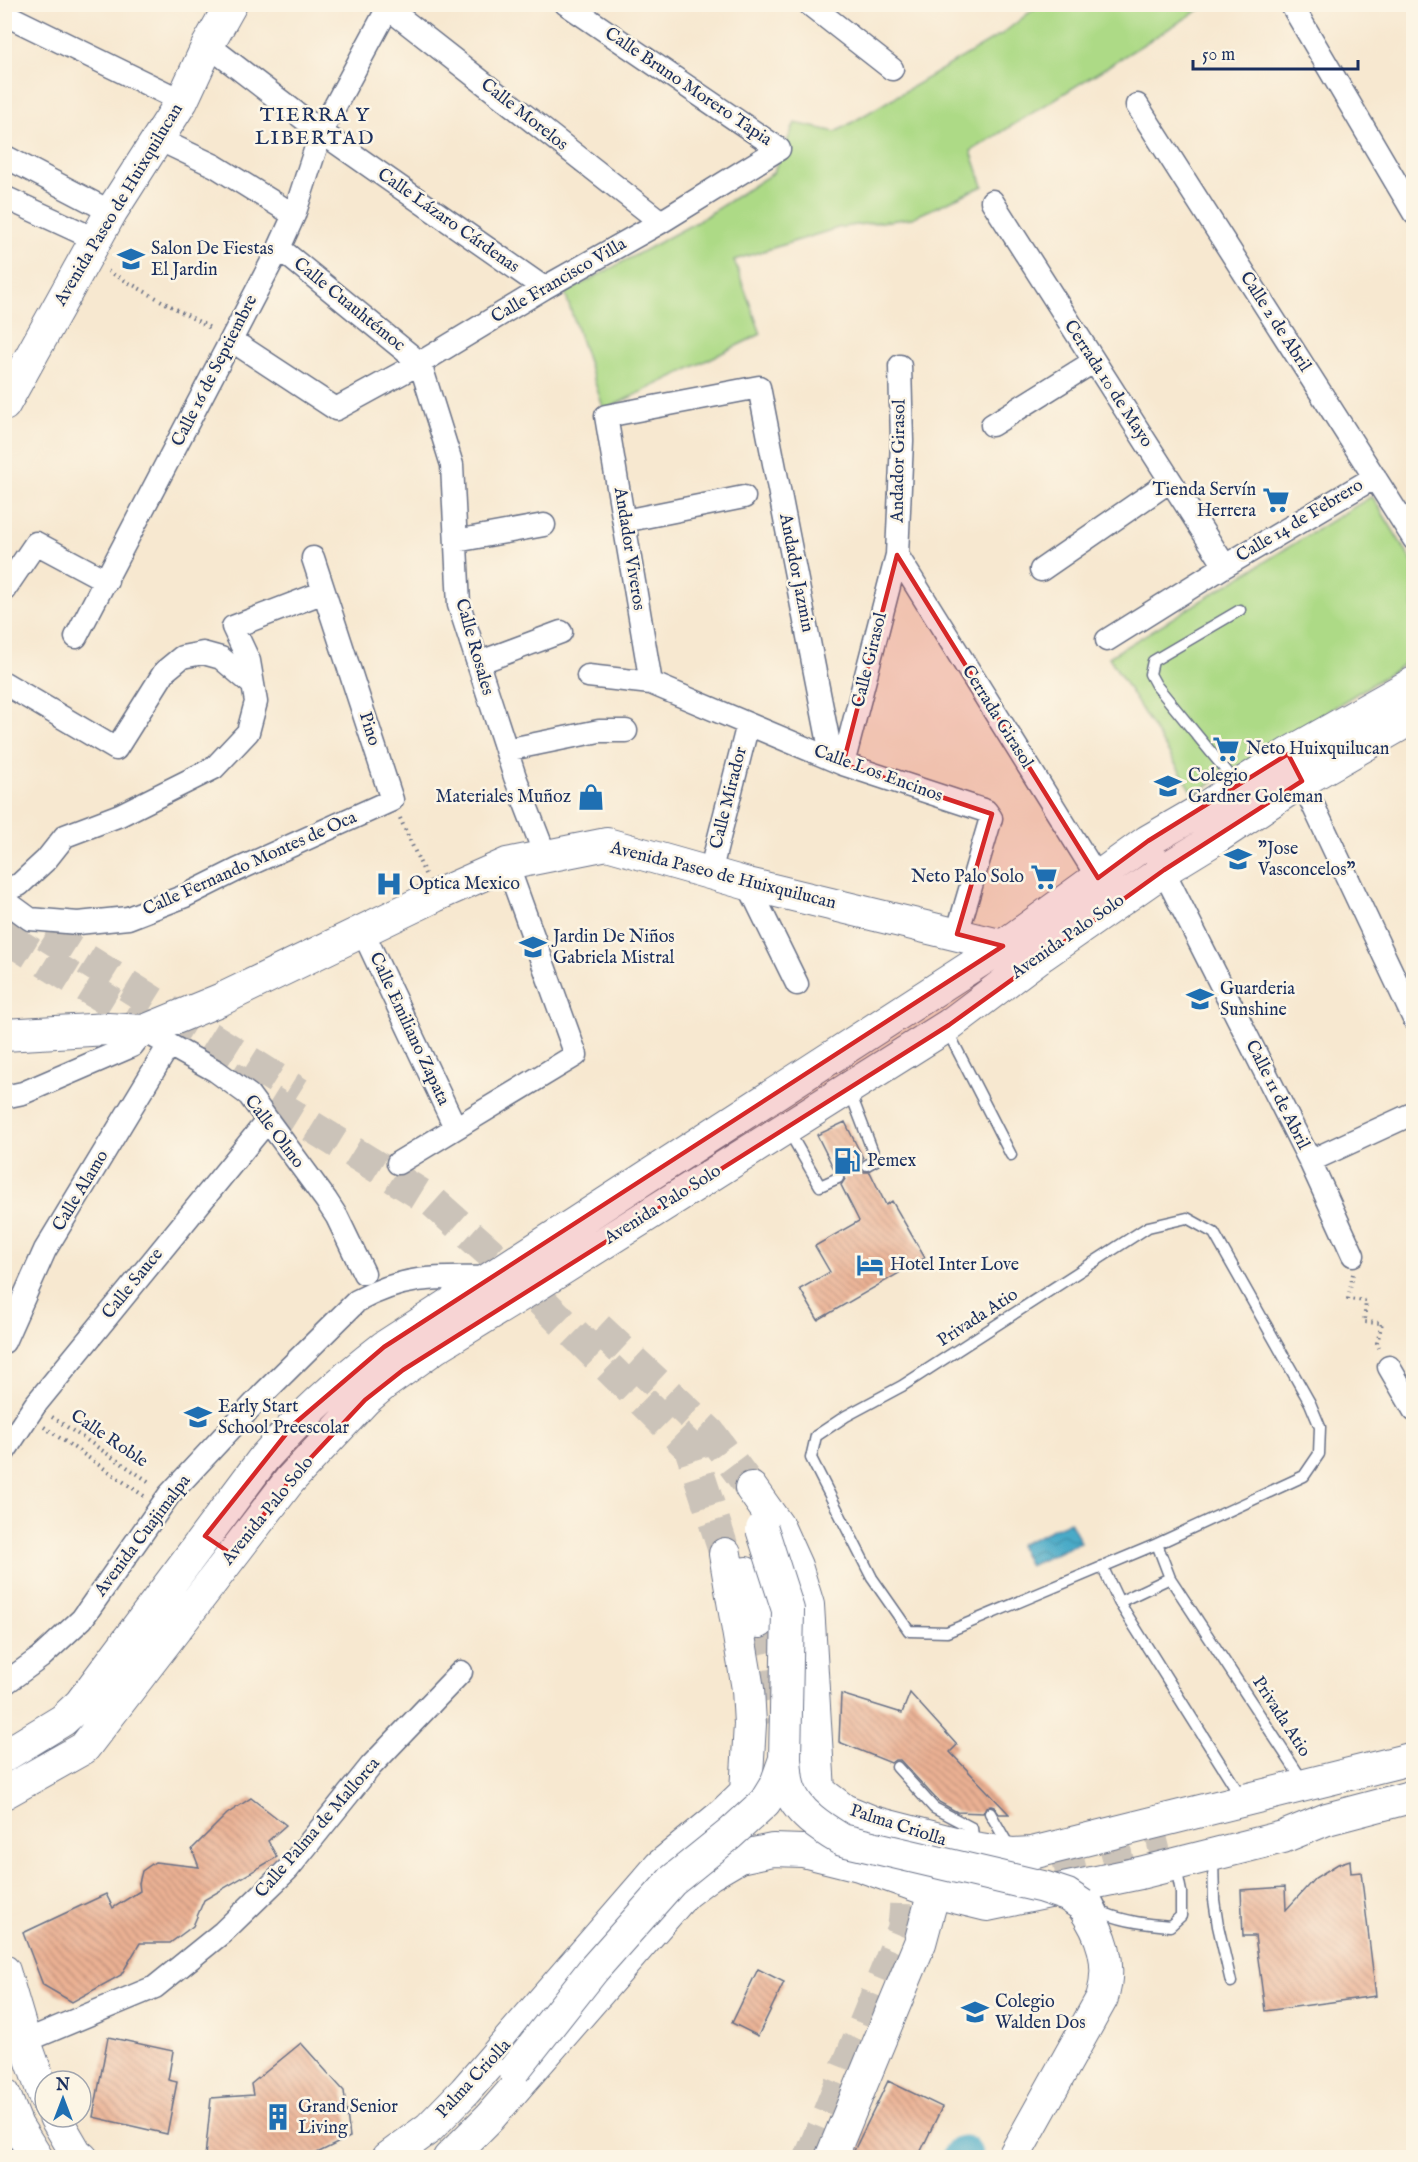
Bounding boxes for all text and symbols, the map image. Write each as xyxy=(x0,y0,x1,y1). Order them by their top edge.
street label: Calle Bruno Morero Tapia xyxy=(600,22,776,152)
scale bar xyxy=(1193,33,1358,71)
text: 50 m xyxy=(1202,44,1235,67)
street label: Calle Morelos xyxy=(476,74,572,156)
street label: Avenida Paseo de Huixquilucan xyxy=(49,99,189,311)
district label: TIERRA Y LIBERTAD xyxy=(255,103,375,151)
street label: Calle Lázaro Cárdenas xyxy=(372,163,524,279)
street label: Calle Francisco Villa xyxy=(487,233,631,329)
place label: Salon De Fiestas El Jardin xyxy=(151,238,274,282)
school or university icon: Salon De Fiestas El Jardin xyxy=(116,244,146,274)
street label: Calle Cuauhtémoc xyxy=(288,253,410,357)
street label: Calle 2 de Abril xyxy=(1234,268,1316,376)
street label: Calle 16 de Septiembre xyxy=(167,291,263,451)
street label: Cerrada 10 de Mayo xyxy=(1058,316,1158,452)
street label: Andador Girasol xyxy=(886,399,912,524)
street label: Calle 14 de Febrero xyxy=(1232,474,1368,568)
place label: Tienda Servín Herrera xyxy=(1153,479,1256,523)
street label: Andador Viveros xyxy=(608,485,650,612)
supermarket icon: Tienda Servín Herrera xyxy=(1261,485,1291,515)
street label: Andador Jazmin xyxy=(773,511,819,635)
street label: Calle Rosales xyxy=(449,596,499,698)
street label: Calle Girasol xyxy=(847,610,893,710)
street label: Cerrada Girasol xyxy=(956,661,1038,773)
street label: Pino xyxy=(353,709,385,749)
supermarket icon: Neto Huixquilucan xyxy=(1211,734,1241,764)
place label: Neto Huixquilucan xyxy=(1246,738,1390,761)
street label: Calle Los Encinos xyxy=(810,740,946,808)
street label: Calle Mirador xyxy=(705,744,753,852)
place label: Colegio Gardner Goleman xyxy=(1188,765,1323,809)
school or university icon: Colegio Gardner Goleman xyxy=(1153,771,1183,801)
shop icon: Materiales Muñoz xyxy=(576,782,606,812)
place label: Materiales Muñoz xyxy=(436,786,571,809)
street label: Calle Fernando Montes de Oca xyxy=(139,806,361,922)
street label: Avenida Paseo de Huixquilucan xyxy=(607,837,839,915)
place label: "Jose Vasconcelos" xyxy=(1257,838,1356,882)
school or university icon: "Jose Vasconcelos" xyxy=(1223,844,1253,874)
supermarket icon: Neto Palo Solo xyxy=(1029,862,1059,892)
place label: Neto Palo Solo xyxy=(911,866,1024,889)
hospital icon: Optica Mexico xyxy=(374,869,404,899)
place label: Optica Mexico xyxy=(409,873,520,896)
street label: Avenida Palo Solo xyxy=(1006,889,1130,985)
place label: Jardin De Niños Gabriela Mistral xyxy=(551,926,675,970)
school or university icon: Jardin De Niños Gabriela Mistral xyxy=(518,932,548,962)
street label: Calle Emiliano Zapata xyxy=(363,949,455,1109)
place label: Guarderia Sunshine xyxy=(1220,978,1295,1022)
school or university icon: Guarderia Sunshine xyxy=(1185,984,1215,1014)
street label: Calle 11 de Abril xyxy=(1240,1036,1314,1154)
street label: Calle Olmo xyxy=(239,1091,309,1173)
street label: Calle Alamo xyxy=(48,1146,114,1236)
fuel station icon: Pemex xyxy=(832,1146,862,1176)
place label: Pemex xyxy=(867,1150,917,1173)
street label: Avenida Palo Solo xyxy=(599,1160,726,1251)
street label: Calle Sauce xyxy=(97,1244,169,1324)
hotel icon: Hotel Inter Love xyxy=(855,1250,885,1280)
place label: Hotel Inter Love xyxy=(890,1254,1019,1277)
street label: Privada Atio xyxy=(933,1283,1023,1353)
place label: Early Start School Preescolar xyxy=(218,1396,350,1440)
school or university icon: Early Start School Preescolar xyxy=(183,1402,213,1432)
street label: Calle Roble xyxy=(66,1405,152,1473)
street label: Avenida Palo Solo xyxy=(216,1452,319,1571)
street label: Avenida Cuajimalpa xyxy=(89,1470,196,1602)
street label: Privada Atio xyxy=(1246,1672,1316,1762)
street label: Calle Palma de Mallorca xyxy=(251,1753,386,1903)
street label: Palma Criolla xyxy=(847,1800,949,1852)
place label: Colegio Walden Dos xyxy=(995,1991,1086,2035)
school or university icon: Colegio Walden Dos xyxy=(960,1997,990,2027)
street label: Palma Criolla xyxy=(431,2034,517,2123)
north arrow xyxy=(33,2069,93,2129)
text: N xyxy=(55,2076,70,2096)
place label: Grand Senior Living xyxy=(298,2096,398,2140)
building icon: Grand Senior Living xyxy=(263,2102,293,2132)

